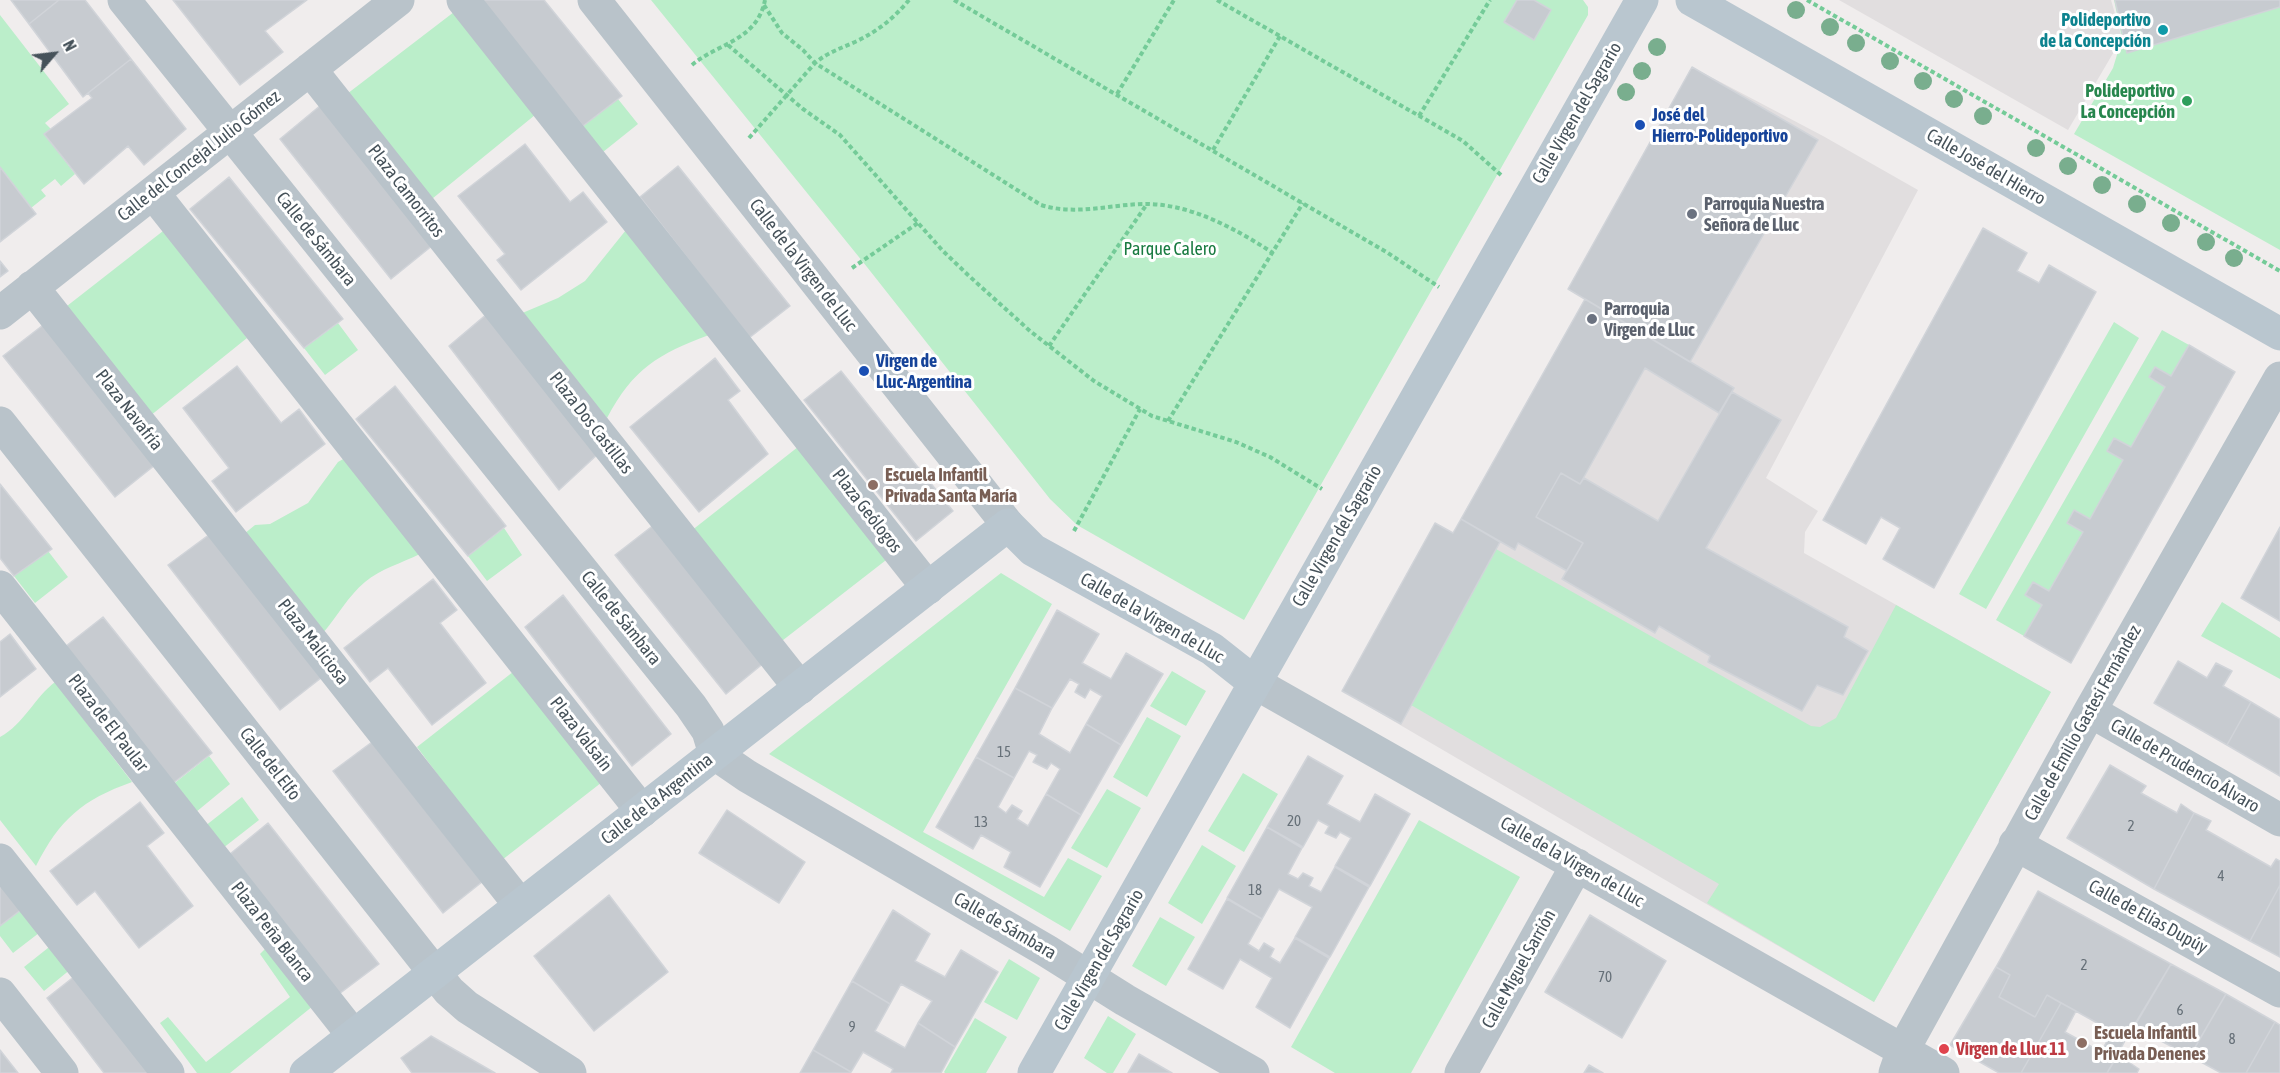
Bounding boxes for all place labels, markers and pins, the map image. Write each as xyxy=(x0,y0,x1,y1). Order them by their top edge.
place label: Polideportivo de la Concepción xyxy=(2040,9,2151,52)
marker: Polideportivo de la Concepción xyxy=(2156,23,2170,37)
place label: Polideportivo La Concepción xyxy=(2081,80,2175,122)
marker: Polideportivo La Concepción xyxy=(2180,94,2194,108)
place label: José del Hierro-Polideportivo xyxy=(1652,104,1788,146)
marker: José del Hierro-Polideportivo xyxy=(1633,118,1647,132)
place label: Parroquia Nuestra Señora de Lluc xyxy=(1704,193,1824,236)
marker: Parroquia Nuestra Señora de Lluc xyxy=(1685,207,1699,221)
place label: Parroquia Virgen de Lluc xyxy=(1604,298,1695,340)
marker: Parroquia Virgen de Lluc xyxy=(1585,312,1599,326)
place label: Virgen de Lluc-Argentina xyxy=(876,350,972,392)
marker: Virgen de Lluc-Argentina xyxy=(857,364,871,378)
place label: Escuela Infantil Privada Santa María xyxy=(885,464,1017,506)
marker: Escuela Infantil Privada Santa María xyxy=(866,478,880,492)
place label: Escuela Infantil Privada Denenes xyxy=(2094,1022,2206,1064)
marker: Escuela Infantil Privada Denenes xyxy=(2075,1036,2089,1050)
place label: Virgen de Lluc 11 xyxy=(1956,1038,2066,1060)
marker: Virgen de Lluc 11 xyxy=(1937,1042,1951,1056)

